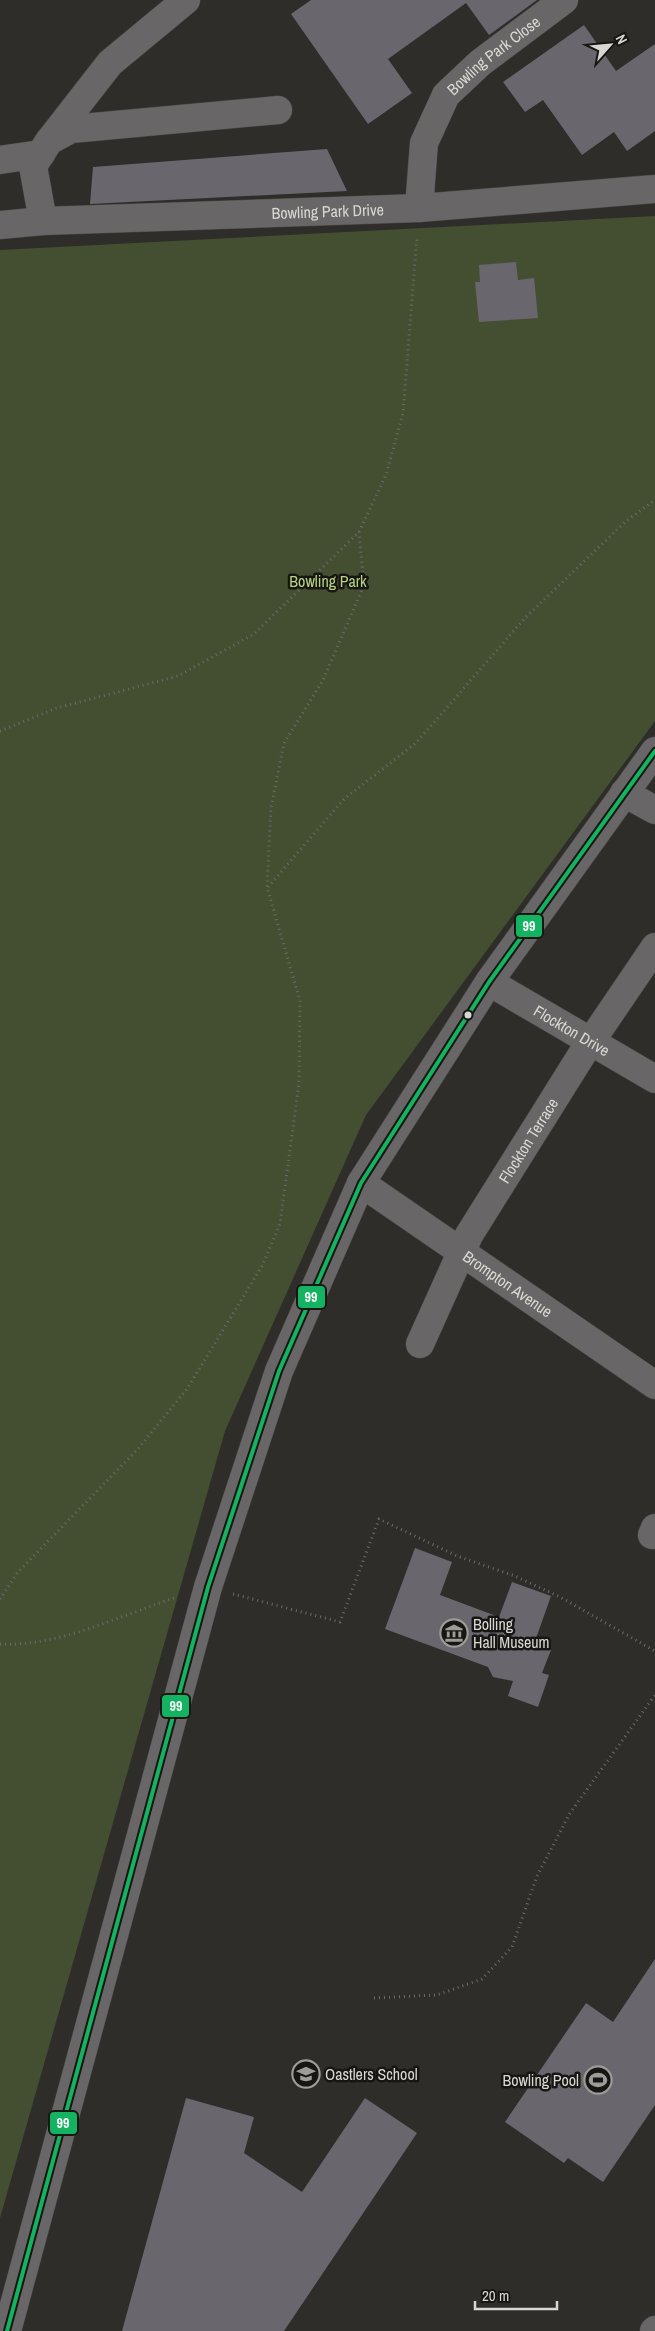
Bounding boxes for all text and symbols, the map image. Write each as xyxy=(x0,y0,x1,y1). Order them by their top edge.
street label: Bowling Park Close xyxy=(442,11,545,100)
north arrow xyxy=(585,20,635,70)
text: N xyxy=(612,31,631,47)
street label: Bowling Park Drive xyxy=(271,198,384,224)
park label: Bowling Park xyxy=(289,570,367,592)
line badge: 99 xyxy=(515,914,543,938)
text: 99 xyxy=(523,917,535,935)
street label: Flockton Drive xyxy=(530,1000,614,1061)
unlabelled marker xyxy=(463,1010,473,1020)
street label: Flockton Terrace xyxy=(493,1094,563,1187)
street label: Brompton Avenue xyxy=(459,1245,557,1322)
line badge: 99 xyxy=(297,1285,326,1309)
text: 99 xyxy=(305,1288,317,1306)
place label: Bolling Hall Museum xyxy=(473,1613,550,1653)
museum icon: Bolling Hall Museum xyxy=(439,1618,469,1648)
line badge: 99 xyxy=(161,1694,190,1718)
text: 99 xyxy=(170,1697,182,1715)
school or university icon: Oastlers School xyxy=(291,2059,321,2089)
place label: Oastlers School xyxy=(325,2063,418,2085)
sports icon: Bowling Pool xyxy=(583,2065,613,2095)
place label: Bowling Pool xyxy=(502,2069,579,2091)
line badge: 99 xyxy=(49,2111,78,2135)
text: 99 xyxy=(57,2114,69,2132)
scale bar xyxy=(475,2278,558,2310)
text: 20 m xyxy=(482,2285,509,2306)

